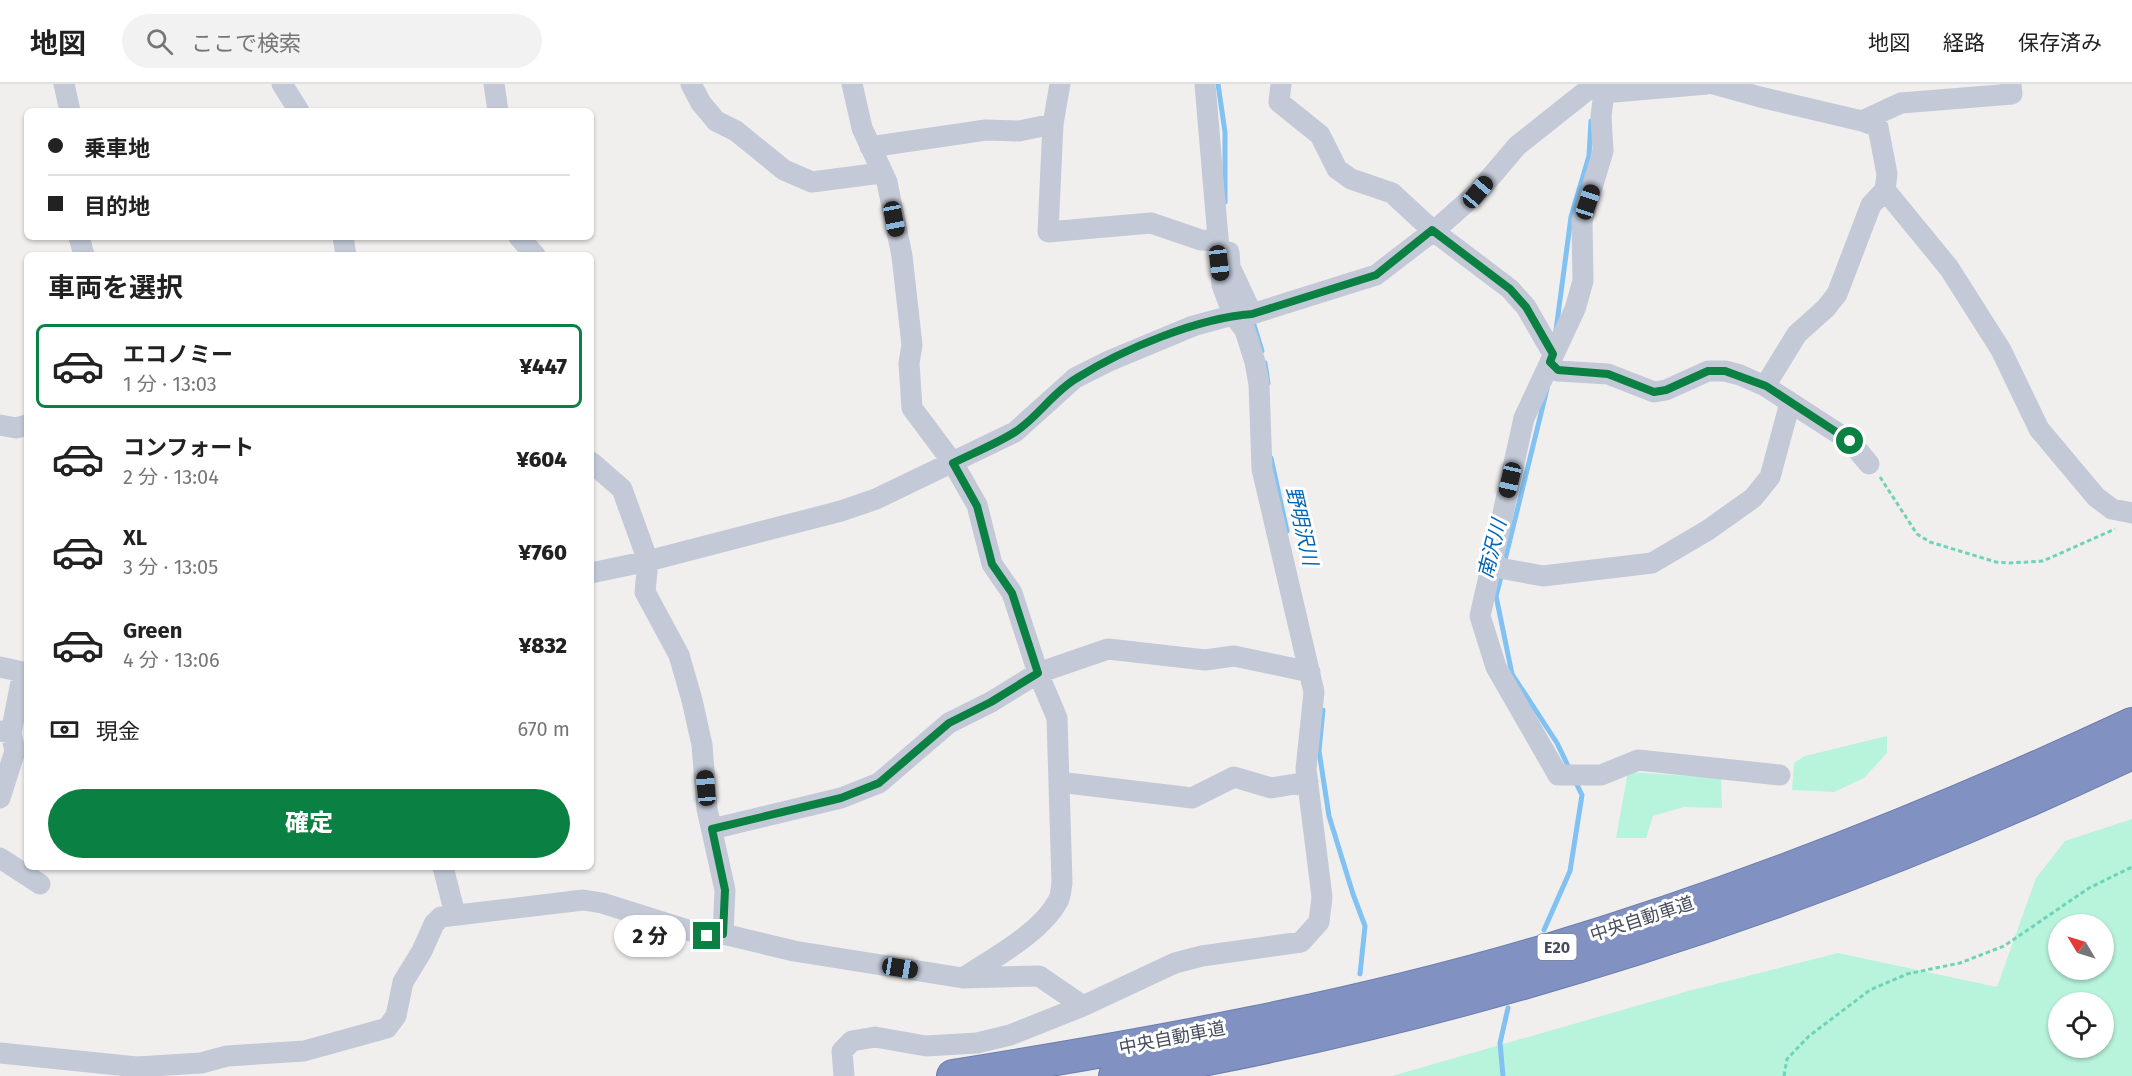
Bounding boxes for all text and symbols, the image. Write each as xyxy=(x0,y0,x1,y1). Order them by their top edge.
search box xyxy=(122,14,542,68)
icon: search xyxy=(143,25,176,58)
text: 地図 xyxy=(30,27,86,60)
text: ここで検索 xyxy=(191,30,301,57)
text: 地図 xyxy=(1868,30,1910,56)
text: 経路 xyxy=(1943,30,1985,56)
text: 保存済み xyxy=(2018,30,2102,56)
text: 乗車地 xyxy=(84,135,150,162)
car xyxy=(1460,172,1496,212)
car xyxy=(1574,182,1602,222)
text: 目的地 xyxy=(84,193,150,220)
car xyxy=(882,200,906,238)
car xyxy=(1208,244,1230,282)
text: 車両を選択 xyxy=(48,272,183,304)
icon: car xyxy=(51,339,105,393)
text: エコノミー xyxy=(123,341,233,368)
text: ¥447 xyxy=(520,353,567,380)
text: 1 分 · 13:03 xyxy=(123,372,217,396)
route start xyxy=(1836,427,1863,454)
icon: car xyxy=(51,432,105,486)
text: コンフォート xyxy=(123,434,254,461)
text: ¥604 xyxy=(517,446,567,473)
car xyxy=(1497,460,1523,500)
text: 2 分 · 13:04 xyxy=(123,465,219,489)
water label: 野明沢川 xyxy=(1281,484,1323,570)
water label: 南沢川 xyxy=(1473,515,1511,581)
text: XL xyxy=(123,524,147,551)
icon: car xyxy=(51,525,105,579)
text: ¥760 xyxy=(519,539,567,566)
text: 3 分 · 13:05 xyxy=(123,555,218,579)
text: Green xyxy=(123,617,182,644)
icon: car xyxy=(51,618,105,672)
text: ¥832 xyxy=(519,632,567,659)
text: 4 分 · 13:06 xyxy=(123,648,220,672)
icon: cash xyxy=(48,713,81,746)
text: 670 m xyxy=(518,717,570,741)
text: 現金 xyxy=(96,718,140,745)
car xyxy=(695,769,717,807)
button: 確定 xyxy=(48,789,570,858)
street label: 中央自動車道 xyxy=(1587,892,1697,946)
north arrow xyxy=(2048,914,2114,980)
map controls xyxy=(2048,914,2114,1058)
callout: 2 分 xyxy=(614,915,686,957)
route end xyxy=(693,922,720,949)
text: 2 分 xyxy=(632,924,668,948)
road number: E20 xyxy=(1538,934,1576,960)
car xyxy=(881,956,919,980)
button: locate xyxy=(2048,992,2114,1058)
street label: 中央自動車道 xyxy=(1117,1017,1227,1059)

